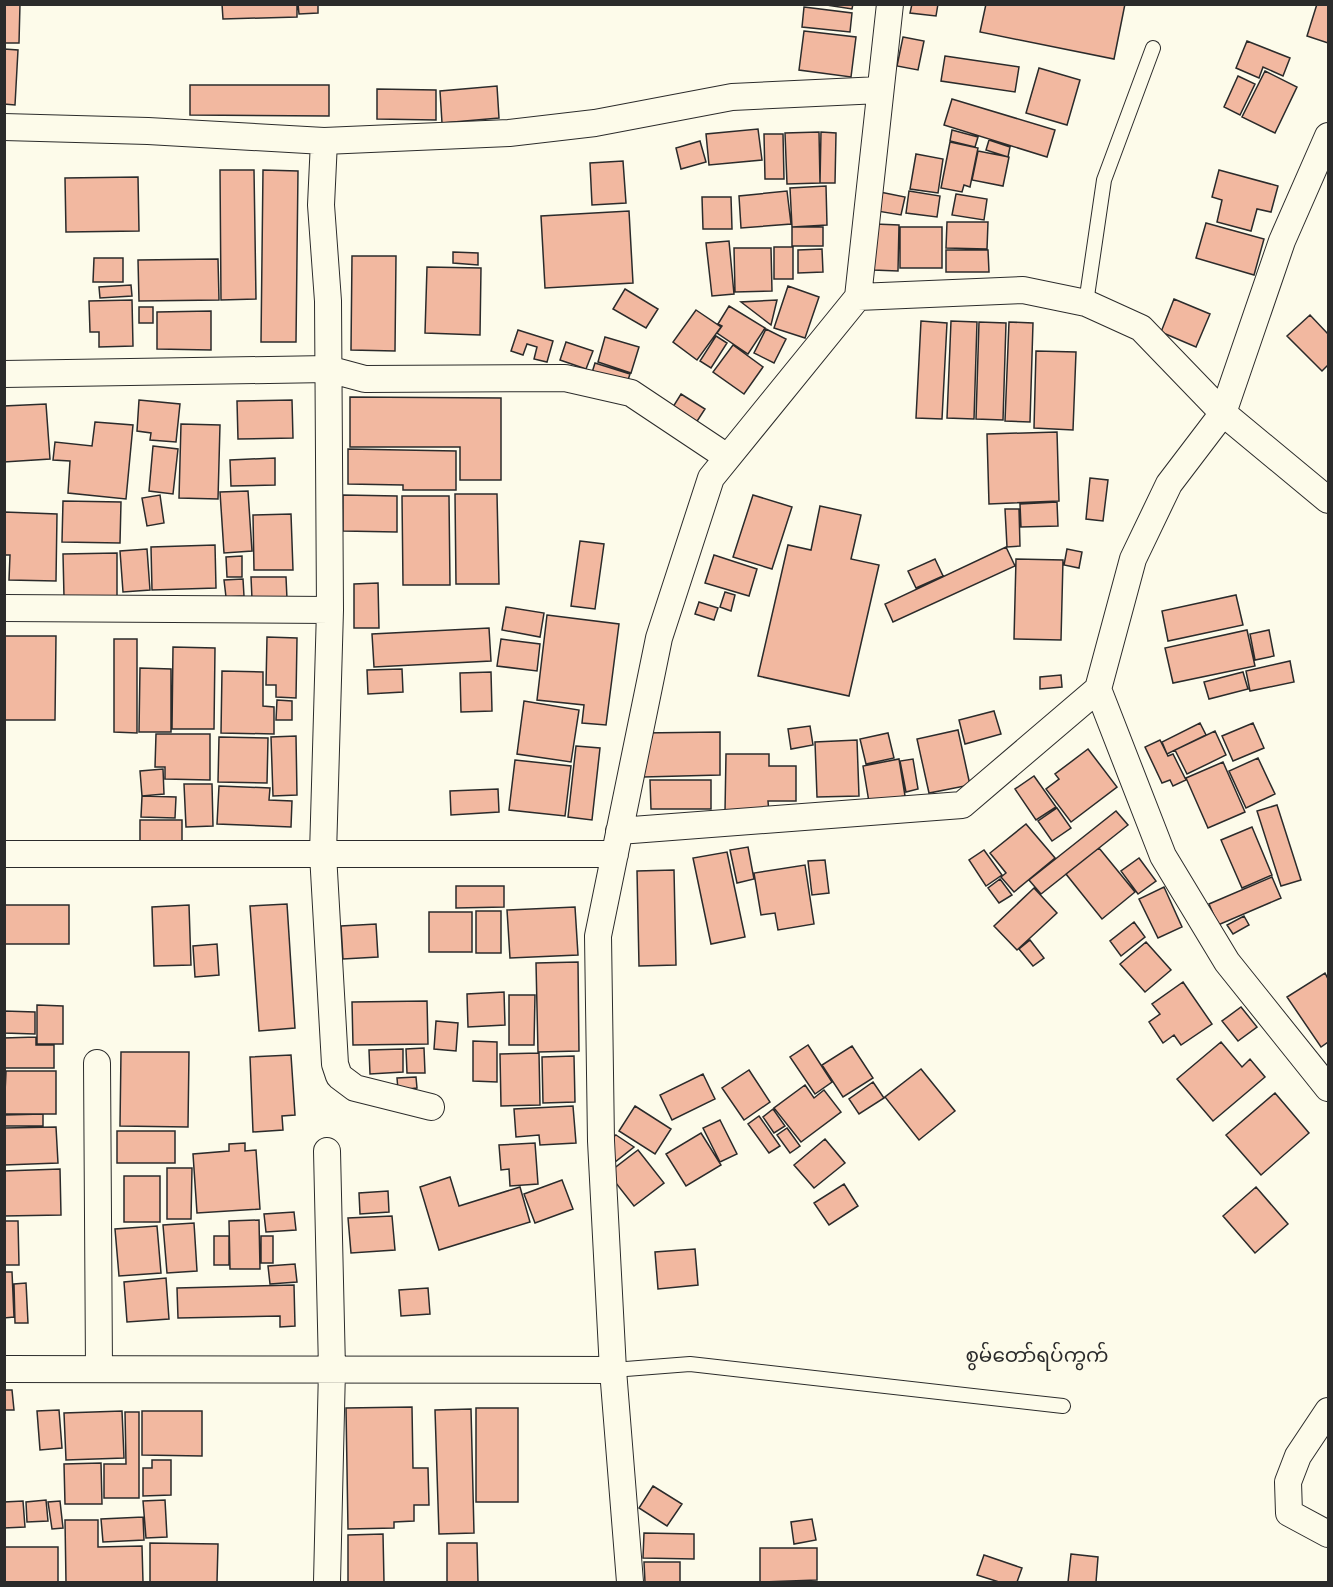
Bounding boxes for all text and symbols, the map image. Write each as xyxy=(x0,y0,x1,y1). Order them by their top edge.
district label: စွမ်တော်ရပ်ကွက် xyxy=(965,1341,1109,1371)

